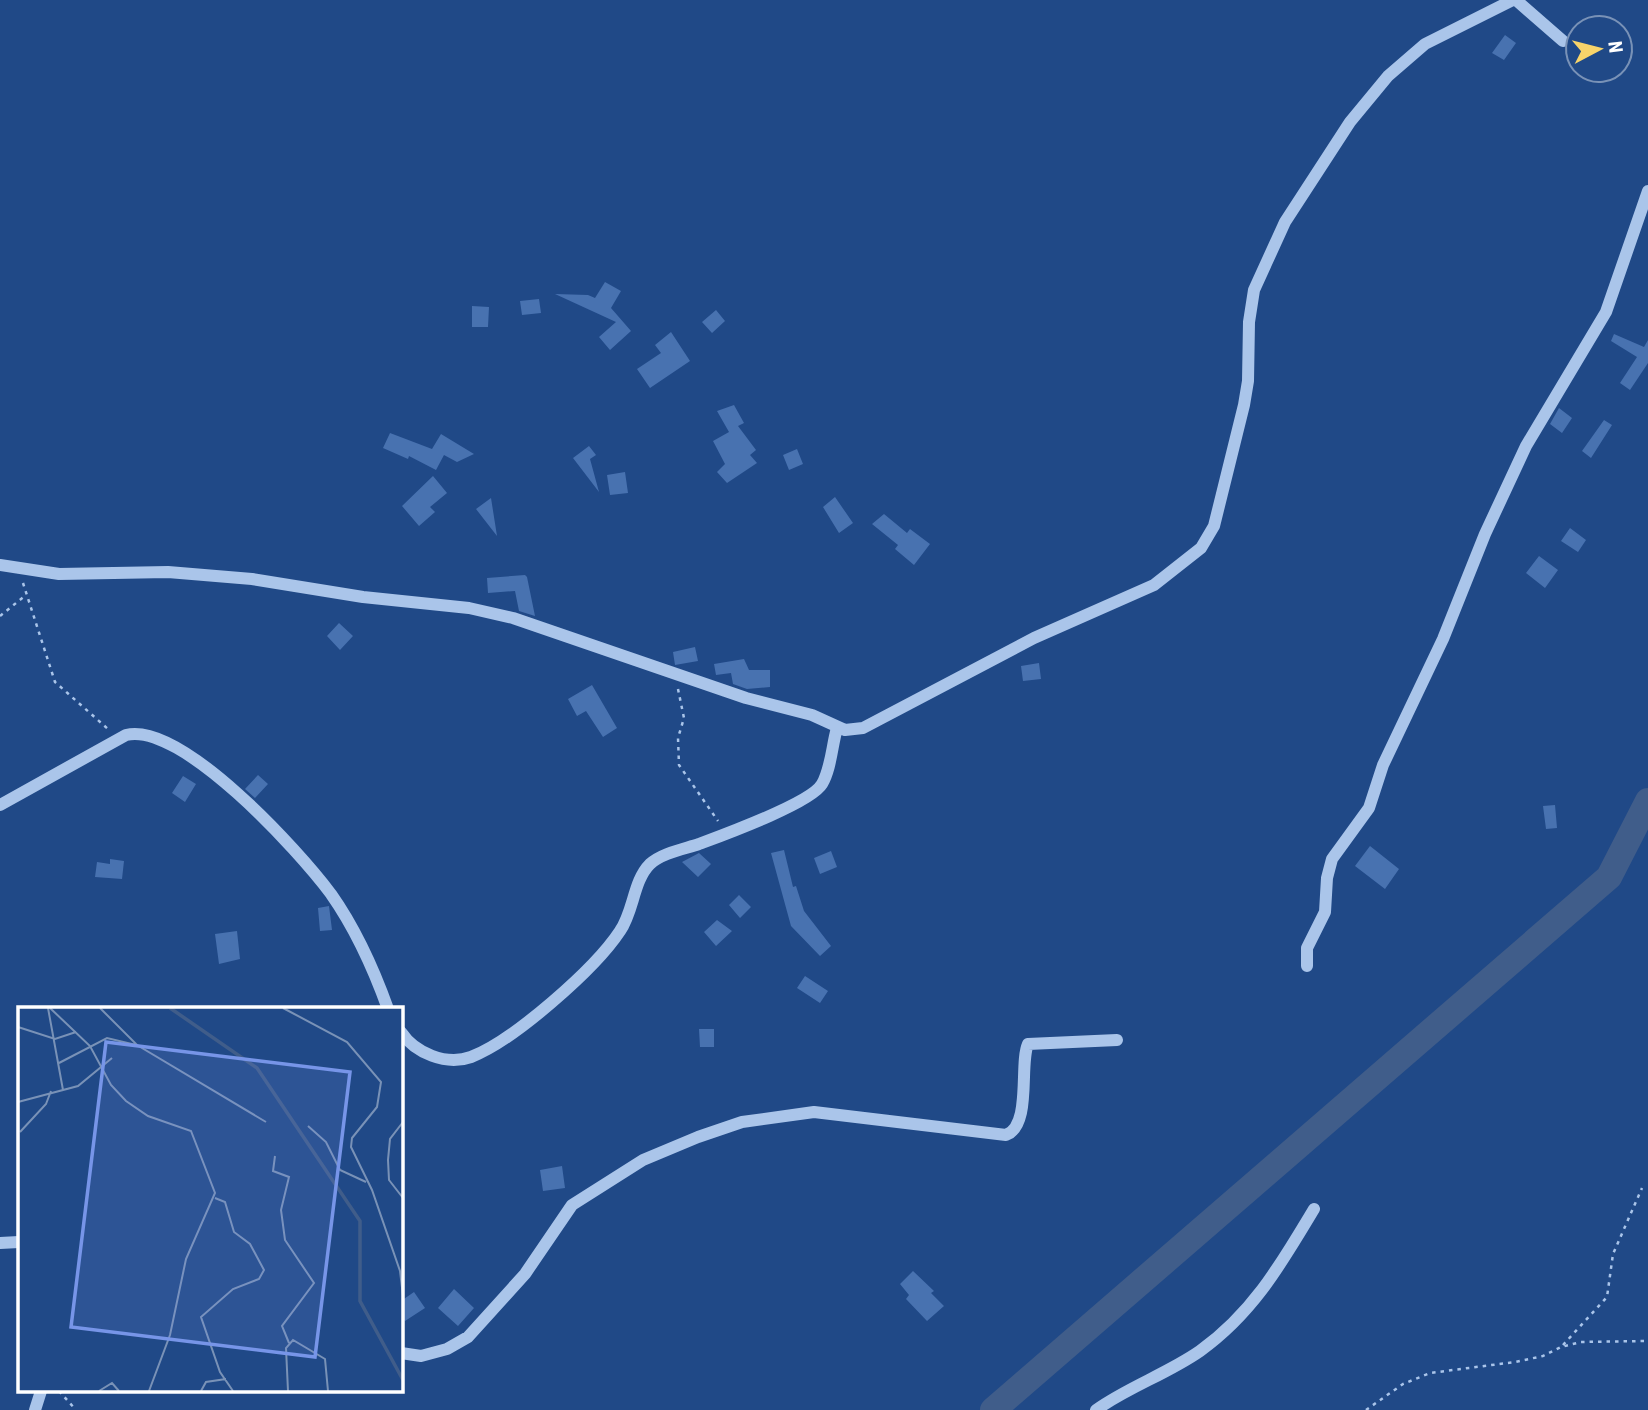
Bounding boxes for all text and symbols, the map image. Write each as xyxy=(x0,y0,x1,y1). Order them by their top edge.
north arrow xyxy=(1564,14,1634,84)
text: N xyxy=(1603,40,1628,54)
inset map xyxy=(18,1007,402,1392)

